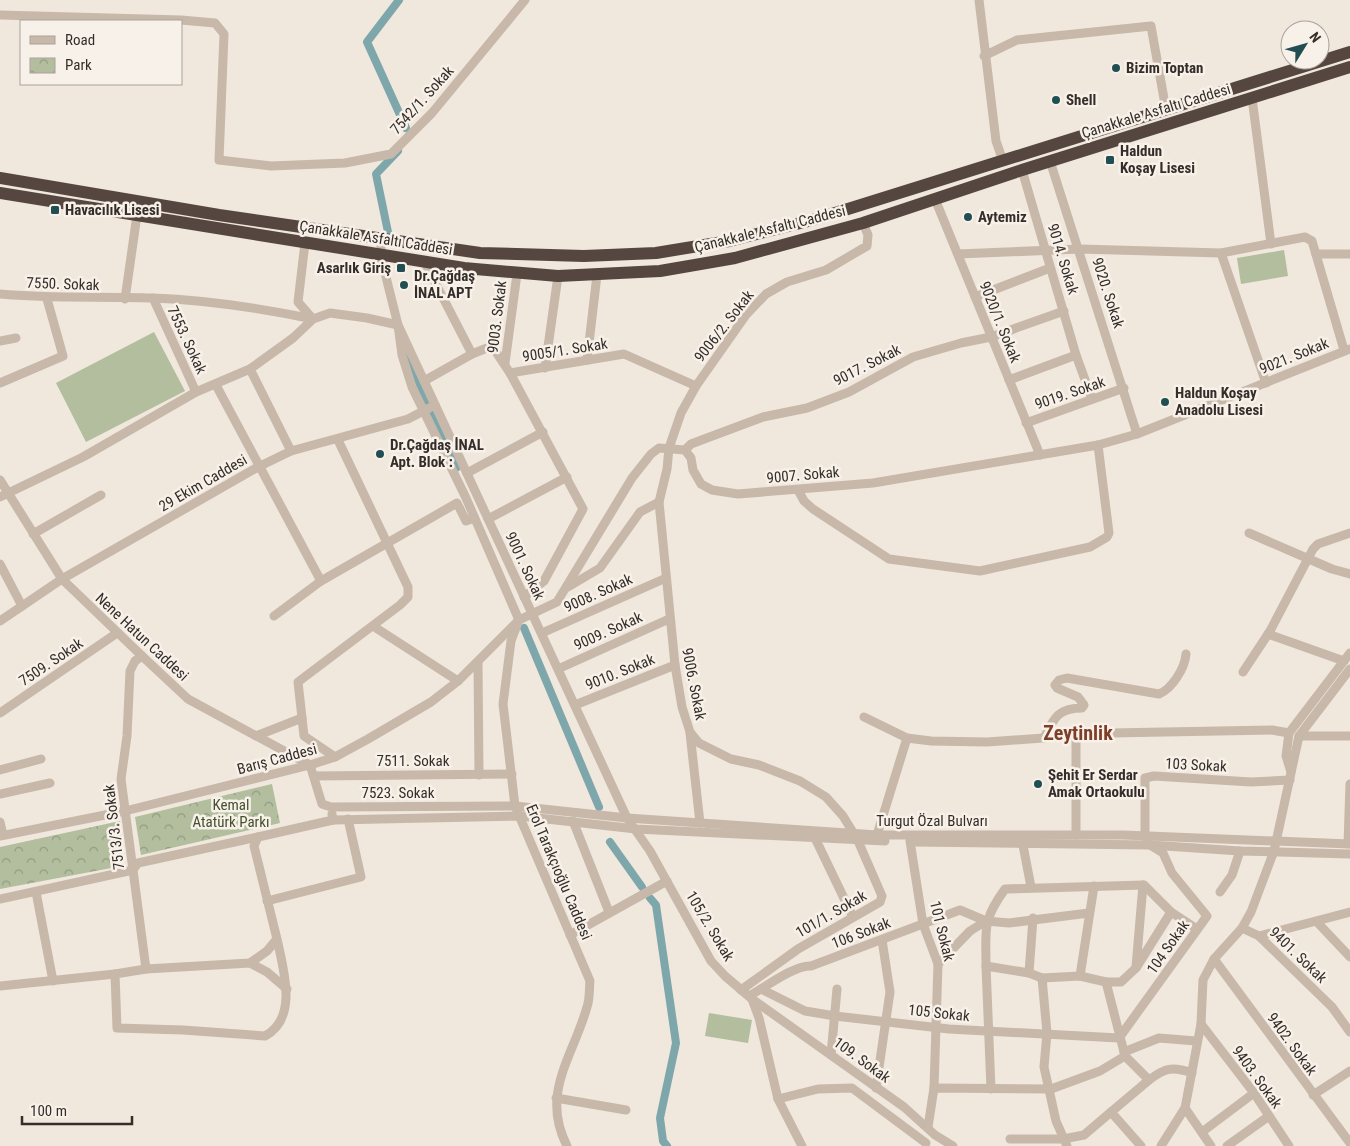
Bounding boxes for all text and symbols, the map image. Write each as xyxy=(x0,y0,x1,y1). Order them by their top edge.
legend xyxy=(20,20,182,85)
north arrow xyxy=(1280,20,1330,70)
text: N xyxy=(1306,29,1324,45)
text: Road xyxy=(65,31,95,49)
text: Park xyxy=(65,56,92,74)
place label: Bizim Toptan xyxy=(1126,59,1203,77)
street label: 7542/1. Sokak xyxy=(387,62,458,138)
marker: Bizim Toptan xyxy=(1110,62,1122,74)
street label: Çanakkale Asfaltı Caddesi xyxy=(1079,80,1233,142)
place label: Shell xyxy=(1066,91,1096,109)
marker: Shell xyxy=(1050,94,1062,106)
place label: Haldun Koşay Lisesi xyxy=(1120,142,1195,177)
marker: Haldun Koşay Lisesi xyxy=(1104,154,1116,166)
place label: Havacılık Lisesi xyxy=(65,201,160,219)
street label: Çanakkale Asfaltı Caddesi xyxy=(693,202,847,256)
marker: Havacılık Lisesi xyxy=(49,204,61,216)
place label: Aytemiz xyxy=(978,208,1027,226)
marker: Aytemiz xyxy=(962,211,974,223)
street label: Çanakkale Asfaltı Caddesi xyxy=(298,217,454,259)
street label: 9014. Sokak xyxy=(1044,221,1082,297)
street label: 9020. Sokak xyxy=(1088,255,1128,331)
place label: Asarlık Giriş xyxy=(317,259,391,277)
marker: Asarlık Giriş xyxy=(395,262,407,274)
place label: Dr.Çağdaş İNAL APT xyxy=(414,267,475,302)
street label: 7550. Sokak xyxy=(26,274,100,294)
marker: Dr.Çağdaş İNAL APT xyxy=(398,279,410,291)
street label: 9003. Sokak xyxy=(484,279,510,354)
street label: 9020/1. Sokak xyxy=(976,279,1025,365)
street label: 9006/2. Sokak xyxy=(690,286,758,365)
street label: 7553. Sokak xyxy=(163,303,211,377)
street label: 9005/1. Sokak xyxy=(521,334,609,366)
street label: 9021. Sokak xyxy=(1257,334,1331,378)
street label: 9017. Sokak xyxy=(830,340,904,390)
street label: 9019. Sokak xyxy=(1033,373,1108,413)
place label: Haldun Koşay Anadolu Lisesi xyxy=(1175,384,1263,419)
marker: Haldun Koşay Anadolu Lisesi xyxy=(1159,396,1171,408)
place label: Dr.Çağdaş İNAL Apt. Blok : xyxy=(390,436,484,471)
marker: Dr.Çağdaş İNAL Apt. Blok : xyxy=(374,448,386,460)
street label: 29 Ekim Caddesi xyxy=(156,451,250,515)
street label: 9007. Sokak xyxy=(766,463,840,487)
street label: 9001. Sokak xyxy=(501,529,549,603)
street label: 9008. Sokak xyxy=(561,570,635,616)
street label: Nene Hatun Caddesi xyxy=(92,589,192,685)
street label: 9009. Sokak xyxy=(571,608,645,654)
street label: 7509. Sokak xyxy=(16,634,87,690)
street label: 9006. Sokak xyxy=(678,646,710,722)
street label: 9010. Sokak xyxy=(583,650,657,694)
district label: Zeytinlik xyxy=(1043,721,1113,745)
street label: Barış Caddesi xyxy=(235,740,319,778)
street label: 7511. Sokak xyxy=(376,752,450,770)
street label: 103 Sokak xyxy=(1165,754,1228,776)
place label: Şehit Er Serdar Amak Ortaokulu xyxy=(1048,766,1145,801)
marker: Şehit Er Serdar Amak Ortaokulu xyxy=(1032,778,1044,790)
street label: 7513/3. Sokak xyxy=(100,783,128,871)
street label: 7523. Sokak xyxy=(361,784,435,802)
park label: Kemal Atatürk Parkı xyxy=(193,796,269,831)
street label: Erol Tarakçıoğlu Caddesi xyxy=(522,801,596,943)
street label: Turgut Özal Bulvarı xyxy=(876,812,988,830)
street label: 101/1. Sokak xyxy=(792,886,870,941)
street label: 105/2. Sokak xyxy=(682,888,738,965)
street label: 101 Sokak xyxy=(926,899,958,963)
street label: 106 Sokak xyxy=(829,913,893,952)
street label: 104 Sokak xyxy=(1143,916,1193,977)
street label: 9401. Sokak xyxy=(1265,923,1331,987)
street label: 105 Sokak xyxy=(907,1001,971,1025)
street label: 9402. Sokak xyxy=(1263,1009,1321,1079)
street label: 109. Sokak xyxy=(830,1033,894,1087)
street label: 9403. Sokak xyxy=(1228,1042,1286,1112)
scale bar xyxy=(22,1094,132,1126)
text: 100 m xyxy=(30,1102,67,1120)

